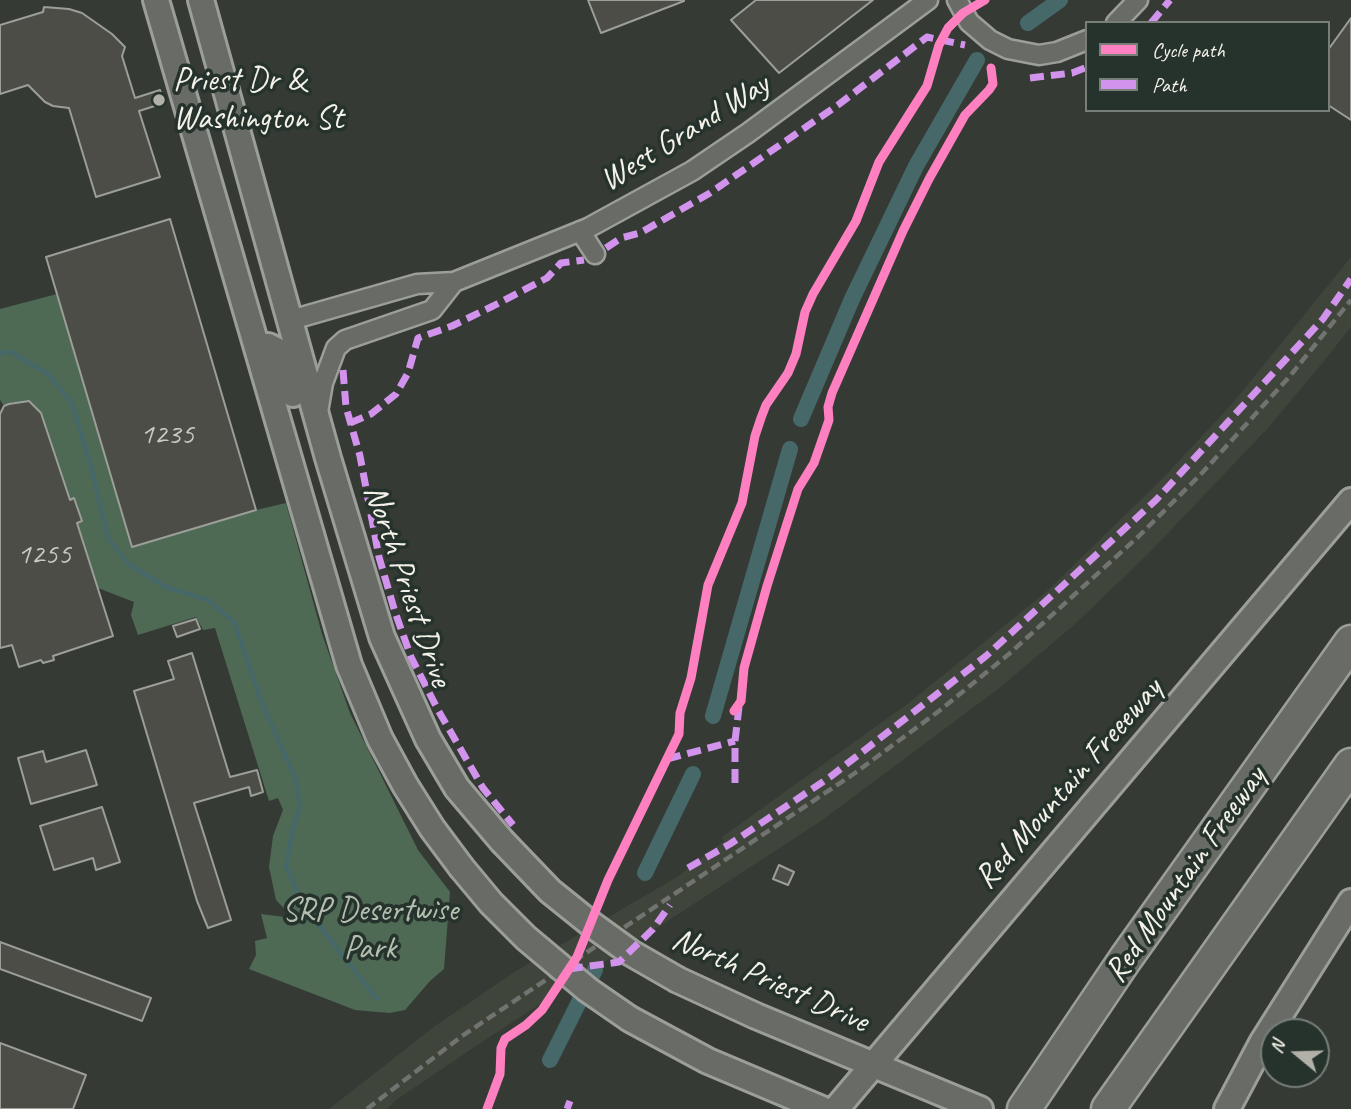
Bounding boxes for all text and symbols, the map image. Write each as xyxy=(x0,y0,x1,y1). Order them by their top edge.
legend xyxy=(1085,21,1330,112)
text: Cycle path xyxy=(1152,37,1225,63)
place label: Priest Dr & Washington St xyxy=(173,61,343,139)
street label: West Grand Way xyxy=(593,65,777,201)
text: Path xyxy=(1152,72,1187,98)
marker: Priest Dr & Washington St xyxy=(151,92,167,108)
house number: 1235 xyxy=(140,417,194,453)
street label: North Priest Drive xyxy=(354,480,460,692)
house number: 1255 xyxy=(17,537,71,573)
street label: Red Mountain Freeeway xyxy=(967,670,1171,898)
street label: Red Mountain Freeway xyxy=(1097,759,1275,991)
park label: SRP Desertwise Park xyxy=(282,891,458,969)
street label: North Priest Drive xyxy=(666,920,874,1042)
north arrow xyxy=(1260,1018,1330,1088)
text: N xyxy=(1264,1037,1290,1056)

